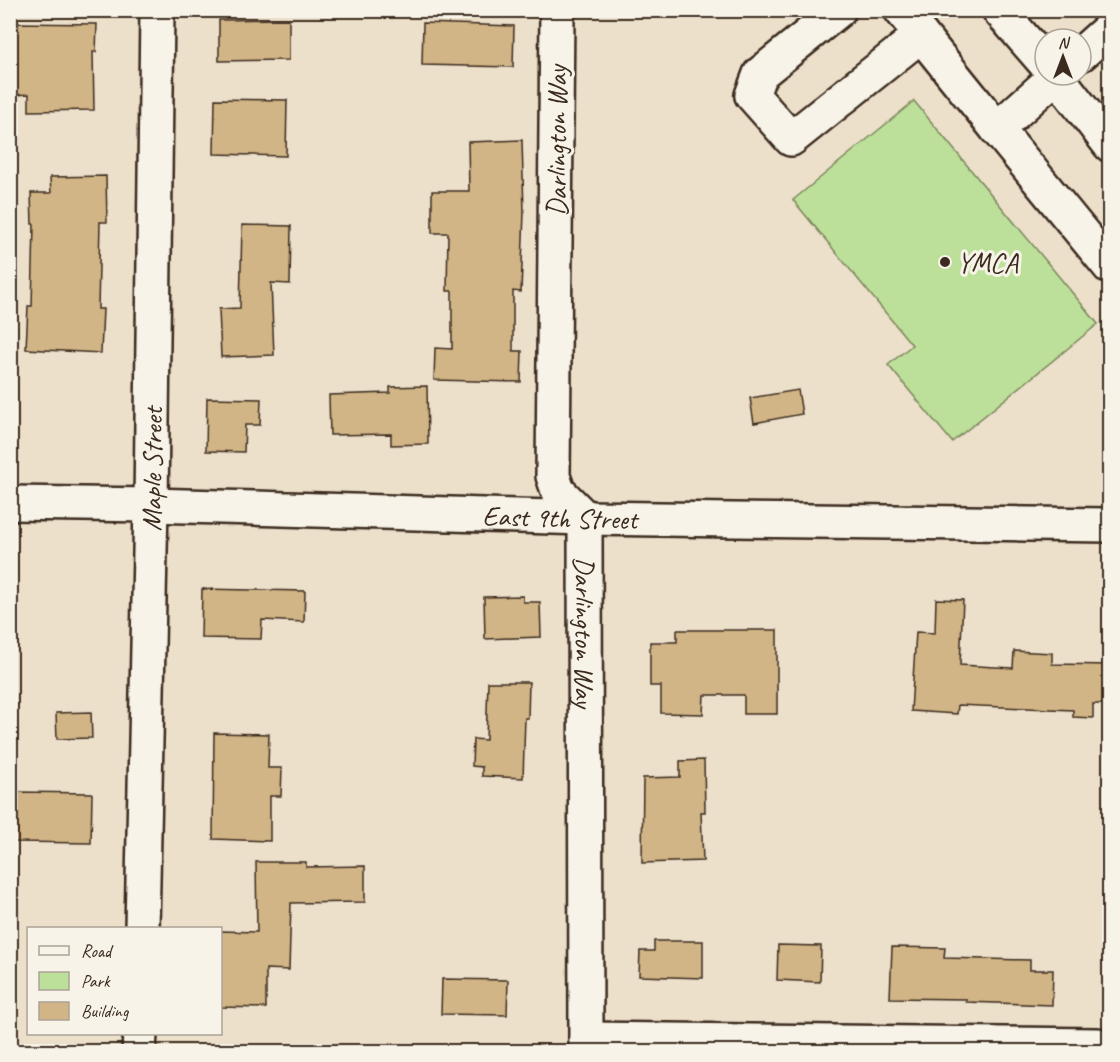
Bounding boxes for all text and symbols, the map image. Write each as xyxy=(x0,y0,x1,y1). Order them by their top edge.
north arrow xyxy=(1033,27,1093,87)
text: N xyxy=(1058,33,1071,53)
street label: Darlington Way xyxy=(539,63,574,216)
place label: YMCA xyxy=(957,245,1020,280)
marker: YMCA xyxy=(938,255,952,269)
street label: Maple Street xyxy=(133,404,170,532)
street label: East 9th Street xyxy=(482,498,640,537)
street label: Darlington Way xyxy=(567,556,602,710)
legend xyxy=(27,927,222,1035)
text: Road xyxy=(81,940,114,962)
text: Park xyxy=(81,970,111,992)
text: Building xyxy=(81,1000,130,1022)

